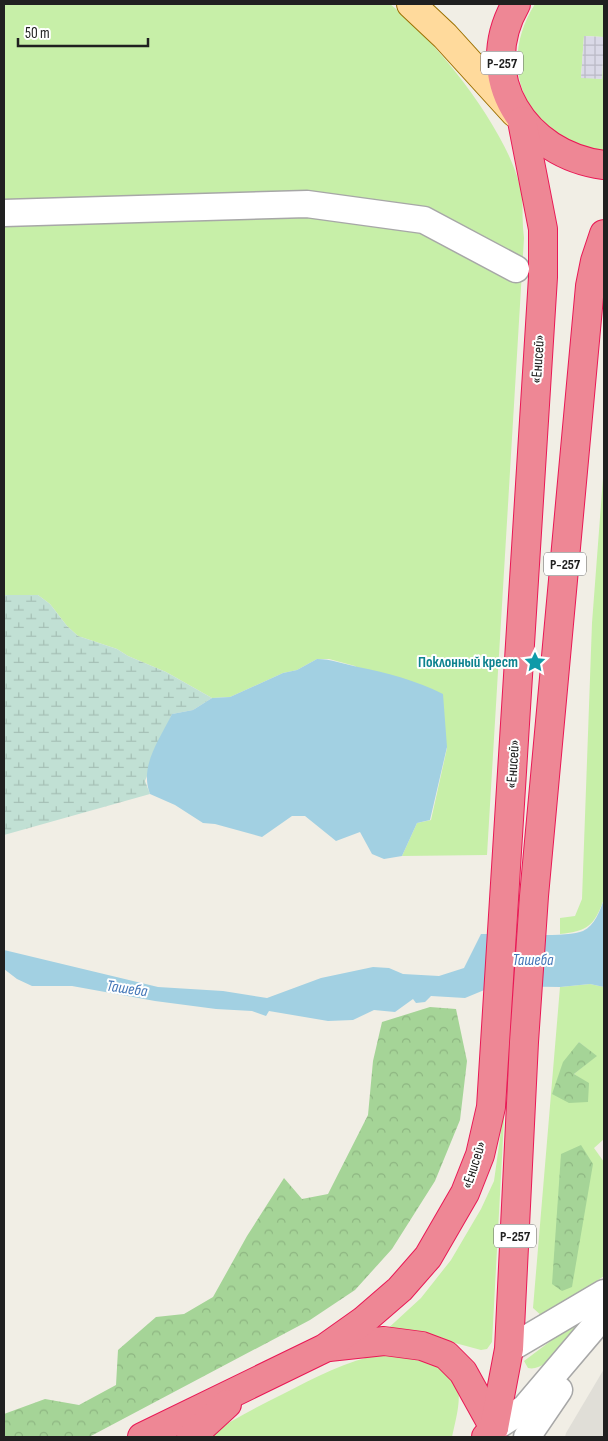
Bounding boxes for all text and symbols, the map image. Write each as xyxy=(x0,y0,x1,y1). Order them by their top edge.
scale bar xyxy=(18,15,148,47)
text: 50 m xyxy=(25,24,50,43)
road number: Р-257 xyxy=(481,52,523,74)
street label: «Енисей» xyxy=(527,334,549,384)
road number: Р-257 xyxy=(544,552,586,576)
place icon: Поклонный крест xyxy=(522,649,548,675)
place label: Поклонный крест xyxy=(418,653,518,672)
street label: «Енисей» xyxy=(502,739,524,789)
water label: Ташеба xyxy=(513,951,554,970)
water label: Ташеба xyxy=(105,977,149,1001)
street label: «Енисей» xyxy=(457,1139,491,1191)
road number: Р-257 xyxy=(494,1224,536,1248)

